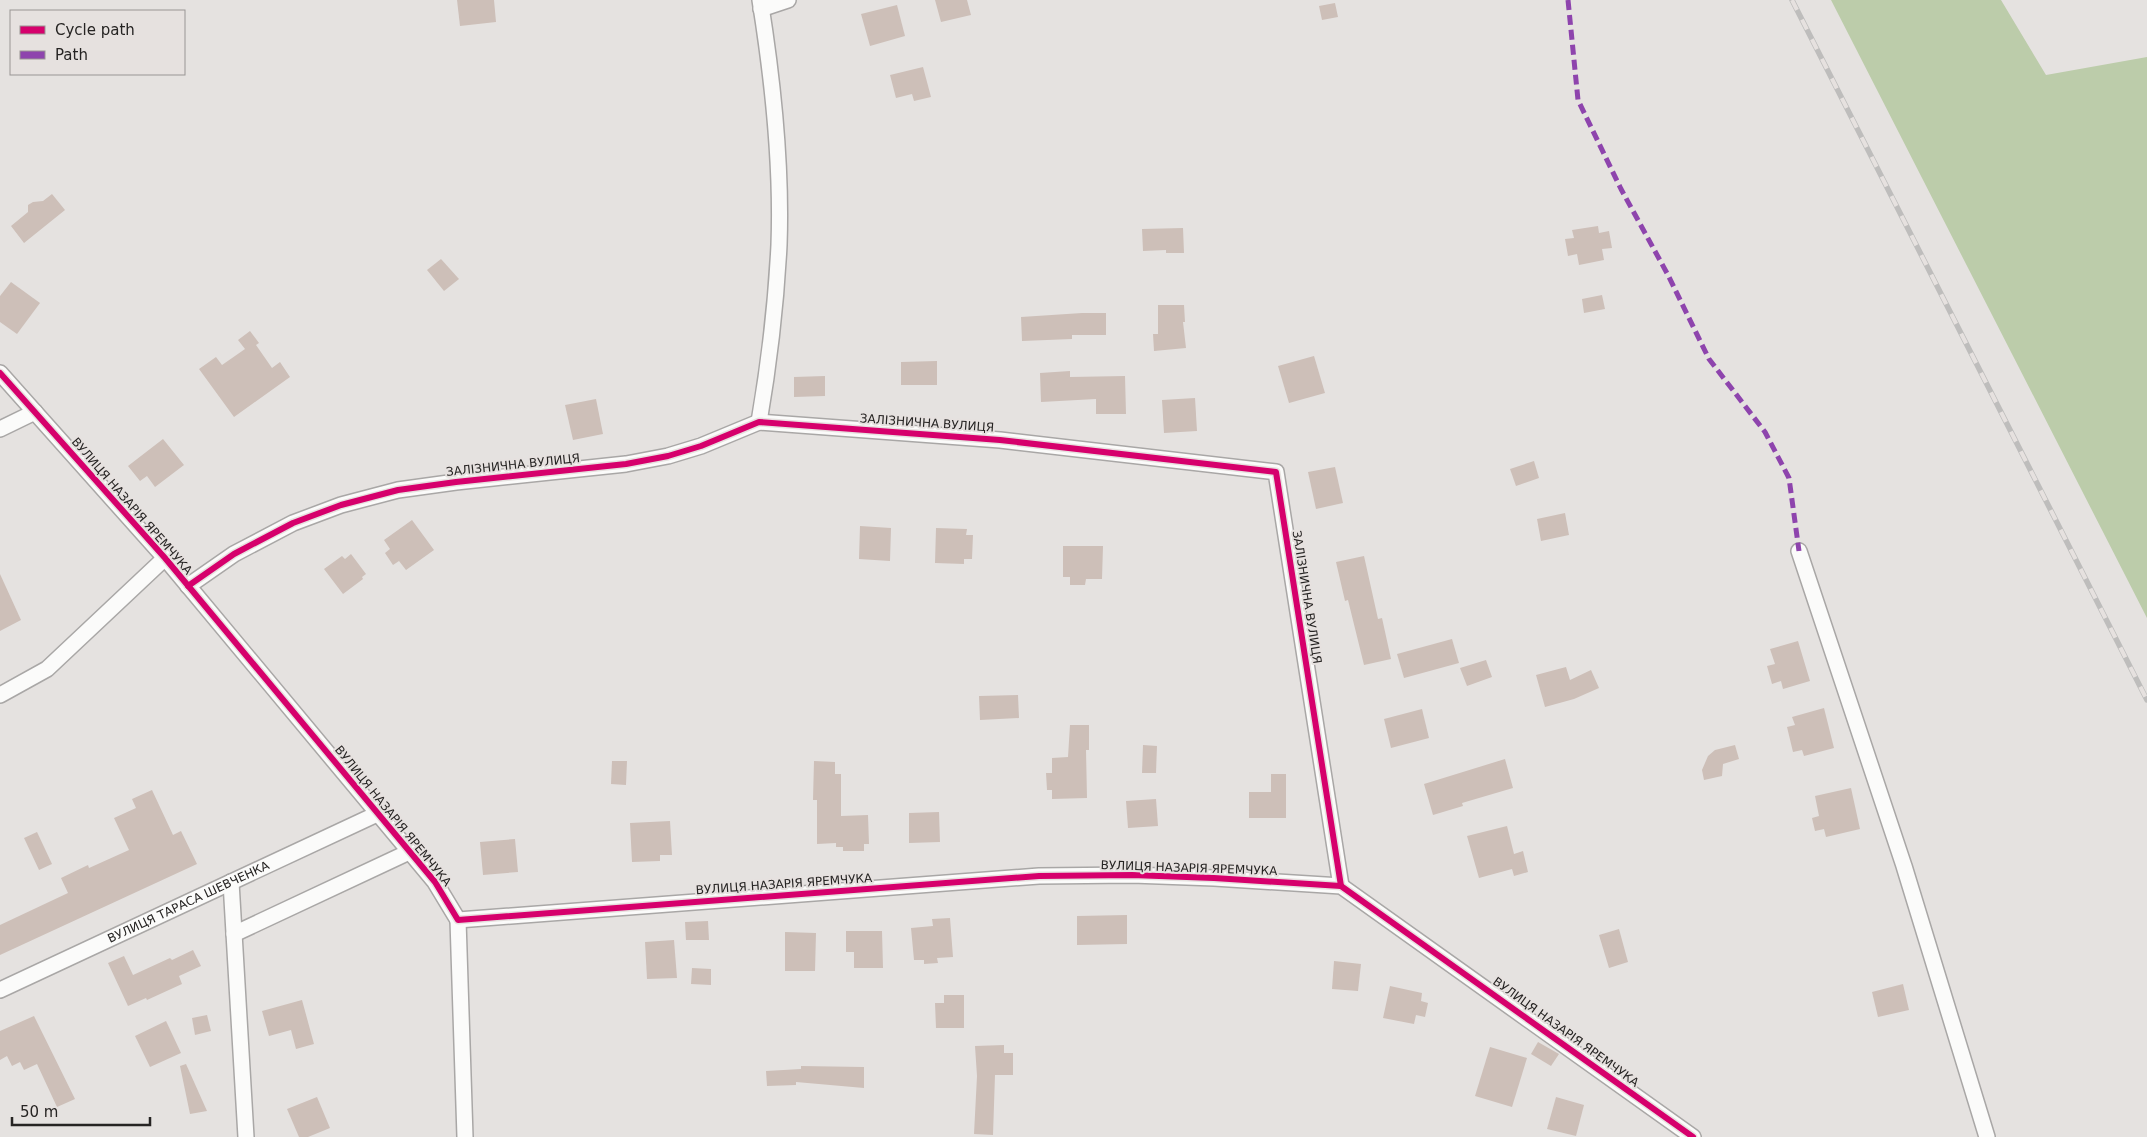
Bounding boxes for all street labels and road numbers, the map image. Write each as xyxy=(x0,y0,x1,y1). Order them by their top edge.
street label: ЗАЛІЗНИЧНА ВУЛИЦЯ xyxy=(859,411,995,435)
street label: ВУЛИЦЯ НАЗАРІЯ ЯРЕМЧУКА xyxy=(69,435,196,578)
street label: ЗАЛІЗНИЧНА ВУЛИЦЯ xyxy=(445,451,581,479)
street label: ЗАЛІЗНИЧНА ВУЛИЦЯ xyxy=(1290,529,1324,665)
street label: ВУЛИЦЯ НАЗАРІЯ ЯРЕМЧУКА xyxy=(332,743,455,890)
street label: ВУЛИЦЯ ТАРАСА ШЕВЧЕНКА xyxy=(105,858,272,946)
street label: ВУЛИЦЯ НАЗАРІЯ ЯРЕМЧУКА xyxy=(1100,858,1278,878)
street label: ВУЛИЦЯ НАЗАРІЯ ЯРЕМЧУКА xyxy=(695,871,873,897)
street label: ВУЛИЦЯ НАЗАРІЯ ЯРЕМЧУКА xyxy=(1490,974,1642,1090)

